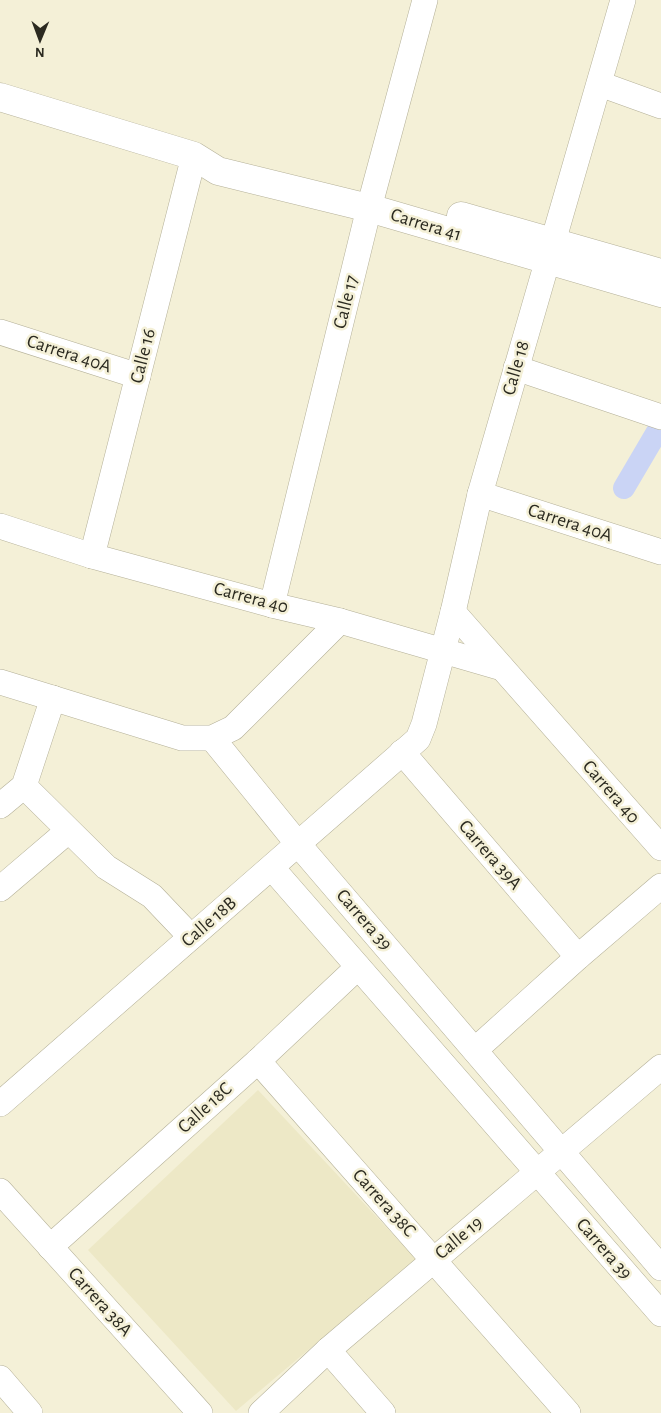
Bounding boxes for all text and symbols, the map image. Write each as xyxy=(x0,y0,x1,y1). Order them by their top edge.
north arrow xyxy=(15,15,65,65)
text: N xyxy=(35,45,45,59)
street label: Carrera 41 xyxy=(388,205,464,245)
street label: Calle 17 xyxy=(330,273,362,331)
street label: Calle 16 xyxy=(127,327,159,385)
street label: Carrera 40A xyxy=(24,331,114,377)
street label: Calle 18 xyxy=(499,339,533,397)
street label: Carrera 40A xyxy=(525,500,615,546)
street label: Carrera 40 xyxy=(212,579,290,617)
street label: Carrera 40 xyxy=(579,757,643,827)
street label: Carrera 39A xyxy=(455,817,525,893)
street label: Carrera 39 xyxy=(333,886,396,954)
street label: Calle 18B xyxy=(178,893,240,951)
street label: Calle 18C xyxy=(174,1079,236,1137)
street label: Carrera 38C xyxy=(349,1165,419,1241)
street label: Calle 19 xyxy=(432,1213,486,1263)
street label: Carrera 39 xyxy=(573,1215,636,1283)
street label: Carrera 38A xyxy=(64,1264,136,1340)

